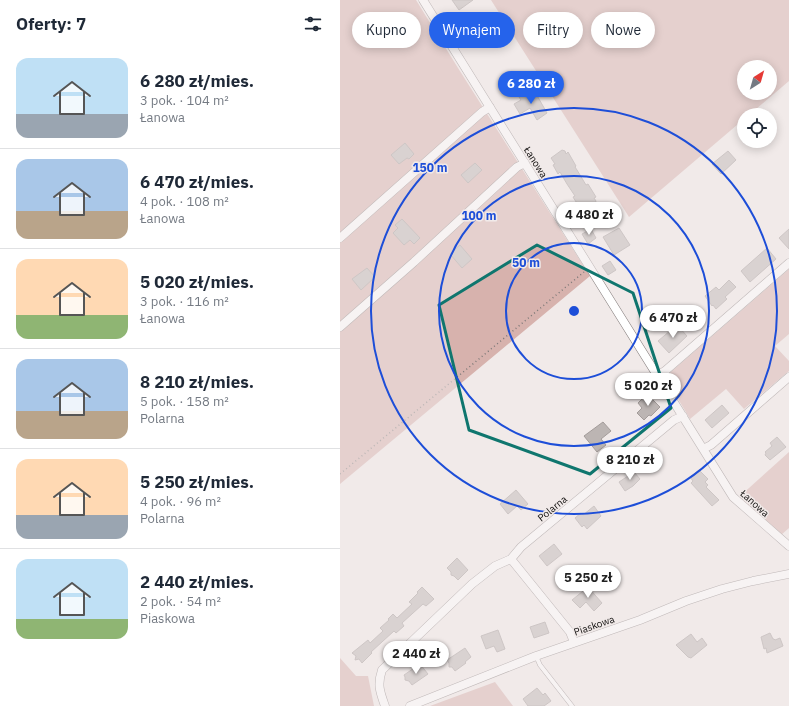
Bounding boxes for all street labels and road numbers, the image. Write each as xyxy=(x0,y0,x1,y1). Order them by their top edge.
street label: Łanowa xyxy=(520,143,551,181)
street label: Łanowa xyxy=(737,486,772,520)
street label: Polarna xyxy=(535,492,570,524)
street label: Piaskowa xyxy=(572,612,617,639)

